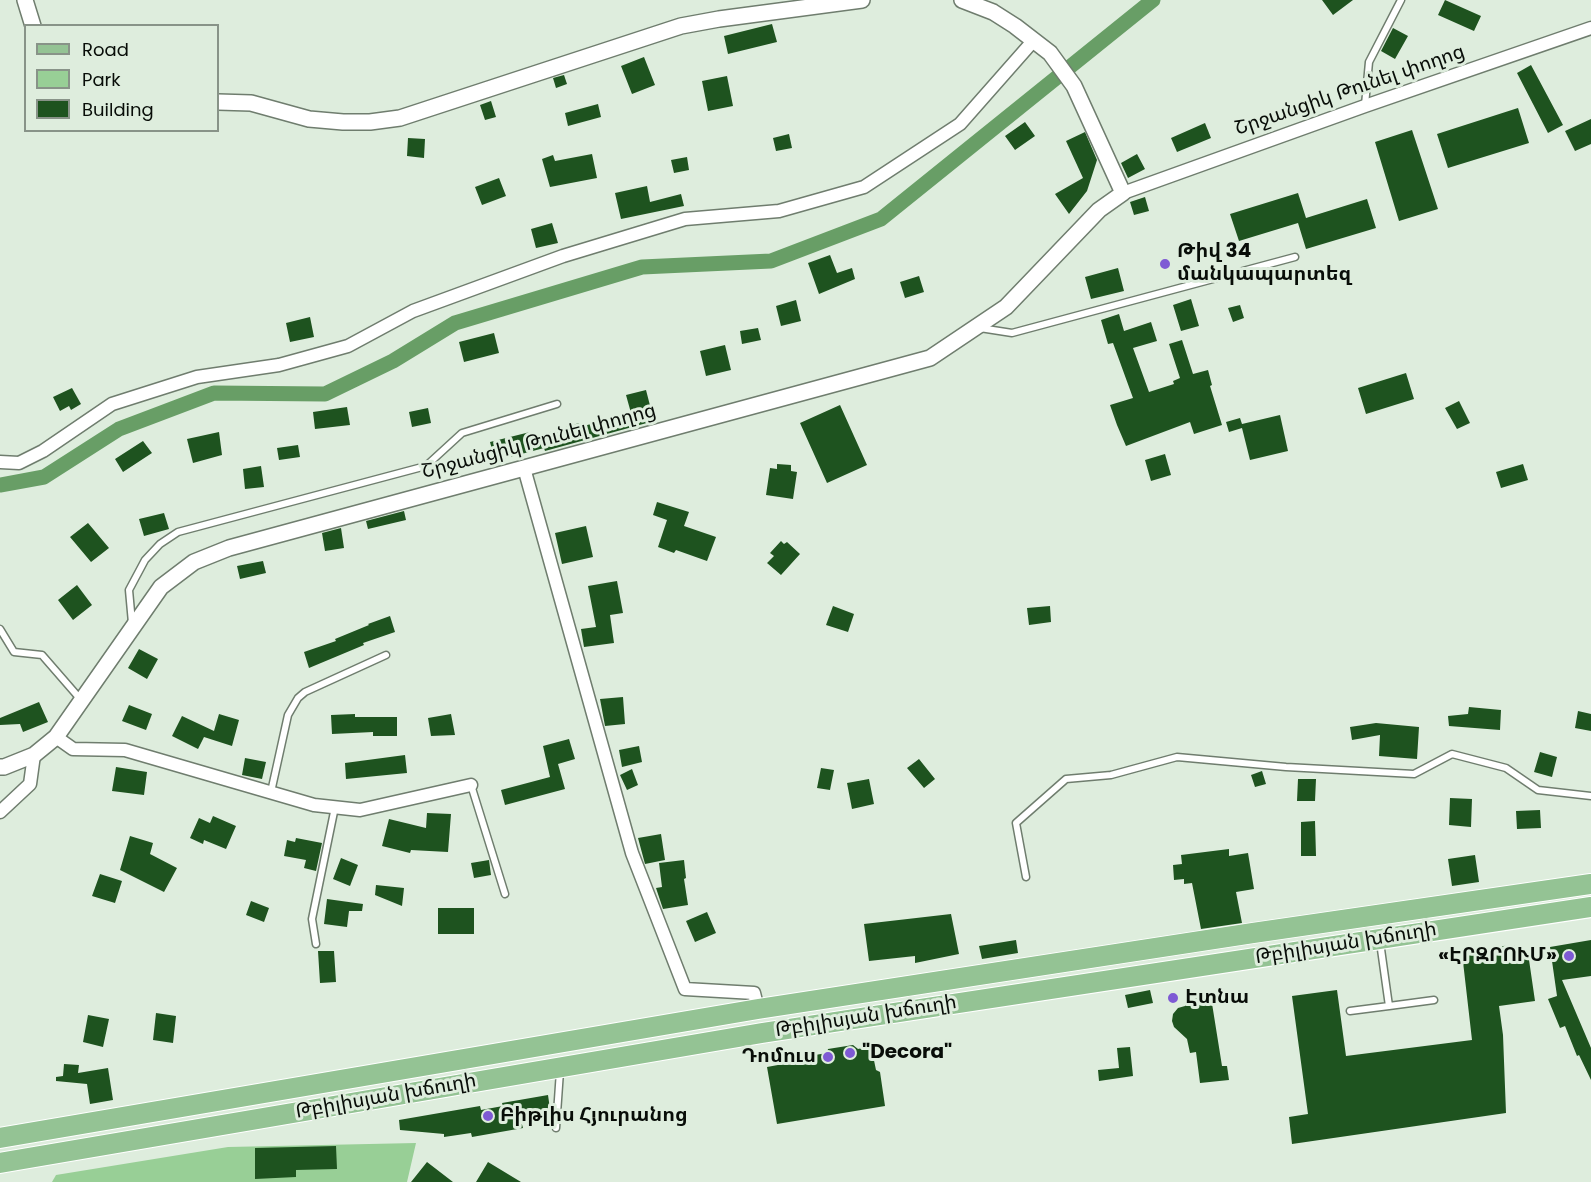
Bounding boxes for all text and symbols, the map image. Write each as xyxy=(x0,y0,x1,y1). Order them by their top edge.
legend xyxy=(24,24,219,132)
text: Road xyxy=(82,37,129,62)
street label: Շրջանցիկ Թունել փողոց xyxy=(1232,40,1468,142)
text: Park xyxy=(82,67,121,92)
text: Building xyxy=(82,97,154,122)
place label: Թիվ 34 մանկապարտեզ xyxy=(1177,240,1351,287)
marker: Թիվ 34 մանկապարտեզ xyxy=(1158,257,1172,271)
street label: Շրջանցիկ Թունել փողոց xyxy=(419,399,659,485)
street label: Թբիլիսյան խճուղի xyxy=(1254,918,1438,970)
place label: «ԷՐԶՐՈՒՄ» xyxy=(1438,944,1557,968)
marker: «ԷՐԶՐՈՒՄ» xyxy=(1562,949,1576,963)
place label: Էտնա xyxy=(1185,986,1249,1010)
street label: Թբիլիսյան խճուղի xyxy=(774,991,958,1043)
marker: Էտնա xyxy=(1166,991,1180,1005)
place label: "Decora" xyxy=(862,1041,952,1065)
place label: Դոմուս xyxy=(742,1045,816,1069)
marker: "Decora" xyxy=(843,1046,857,1060)
marker: Դոմուս xyxy=(821,1050,835,1064)
street label: Թբիլիսյան խճուղի xyxy=(294,1069,478,1125)
place label: Բիթլիս Հյուրանոց xyxy=(500,1104,688,1128)
marker: Բիթլիս Հյուրանոց xyxy=(481,1109,495,1123)

